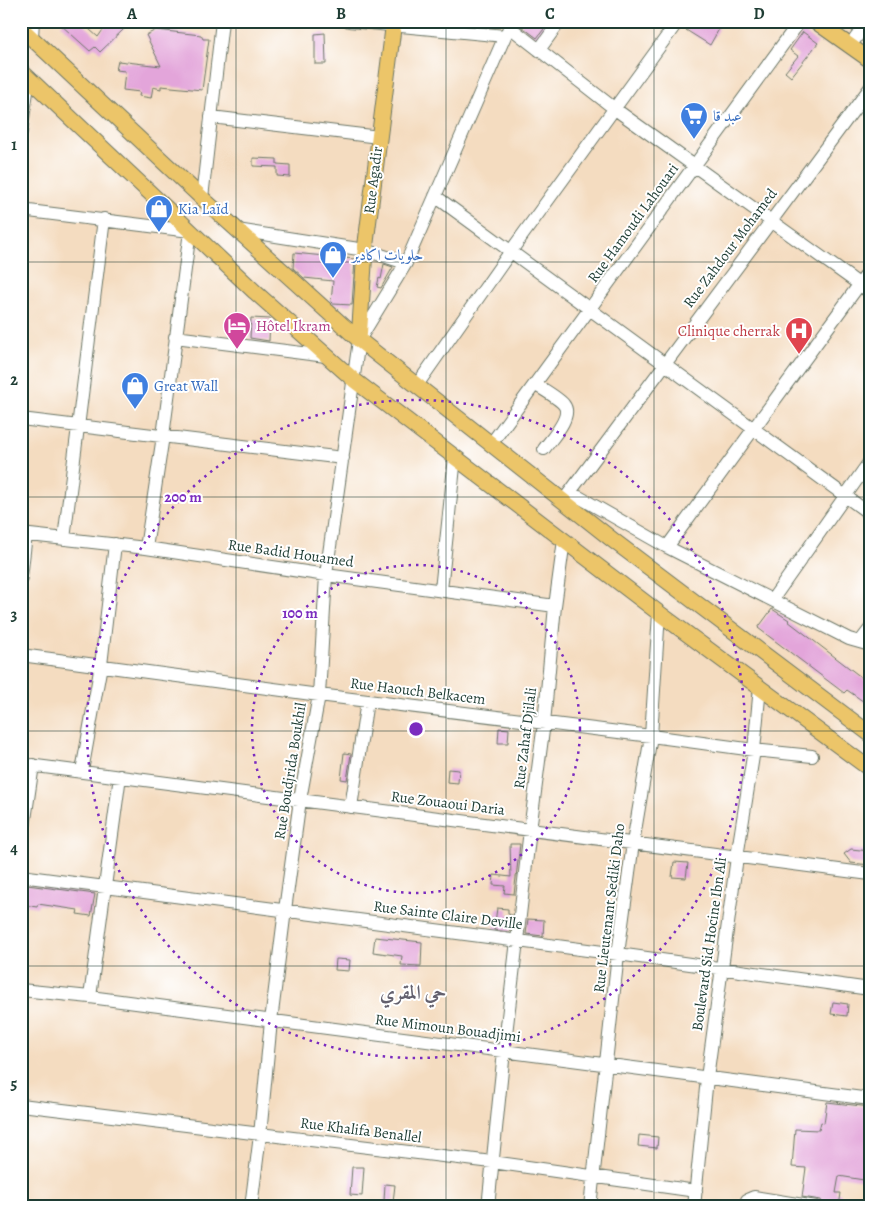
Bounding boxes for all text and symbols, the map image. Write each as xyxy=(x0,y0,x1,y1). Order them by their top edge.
text: A xyxy=(126,3,138,25)
text: B xyxy=(336,3,346,25)
text: C xyxy=(545,3,555,25)
text: D xyxy=(753,3,765,25)
supermarket icon: عبد قا xyxy=(679,101,709,140)
place label: عبد قا xyxy=(713,106,742,126)
text: 1 xyxy=(11,134,17,156)
street label: Rue Agadir xyxy=(359,145,387,215)
street label: Rue Hamoudi Lahouari xyxy=(583,159,683,287)
street label: Rue Zahdour Mohamed xyxy=(679,184,782,312)
shop icon: Kia Laïd xyxy=(144,194,174,233)
place label: Kia Laïd xyxy=(178,199,229,219)
shop icon: حلويات اكادير xyxy=(318,240,348,279)
place label: حلويات اكادير xyxy=(350,245,423,265)
hotel icon: Hôtel Ikram xyxy=(222,311,252,350)
place label: Hôtel Ikram xyxy=(256,316,331,336)
hospital icon: Clinique cherrak xyxy=(784,316,814,355)
place label: Clinique cherrak xyxy=(678,321,781,341)
text: 2 xyxy=(10,369,18,391)
shop icon: Great Wall xyxy=(120,371,150,410)
place label: Great Wall xyxy=(154,376,218,396)
text: 200 m xyxy=(164,487,202,507)
street label: Rue Badid Houamed xyxy=(227,534,356,572)
text: 100 m xyxy=(282,603,318,623)
text: 3 xyxy=(11,604,18,626)
street label: Rue Haouch Belkacem xyxy=(349,673,487,709)
street label: Rue Zahaf Djilali xyxy=(509,686,541,790)
street label: Rue Boudjrida Boukhil xyxy=(269,701,311,841)
centre of rings xyxy=(407,720,425,738)
street label: Rue Zouaoui Daria xyxy=(390,786,506,820)
street label: Rue Lieutenant Sediki Daho xyxy=(589,822,629,994)
text: 4 xyxy=(10,838,18,860)
street label: Boulevard Sid Hocine Ibn Ali xyxy=(687,856,731,1032)
street label: Rue Sainte Claire Deville xyxy=(372,896,524,934)
district label: حي المقري xyxy=(380,979,446,1009)
street label: Rue Mimoun Bouadjimi xyxy=(374,1009,522,1047)
text: 5 xyxy=(11,1073,18,1095)
street label: Rue Khalifa Benallel xyxy=(299,1113,423,1147)

